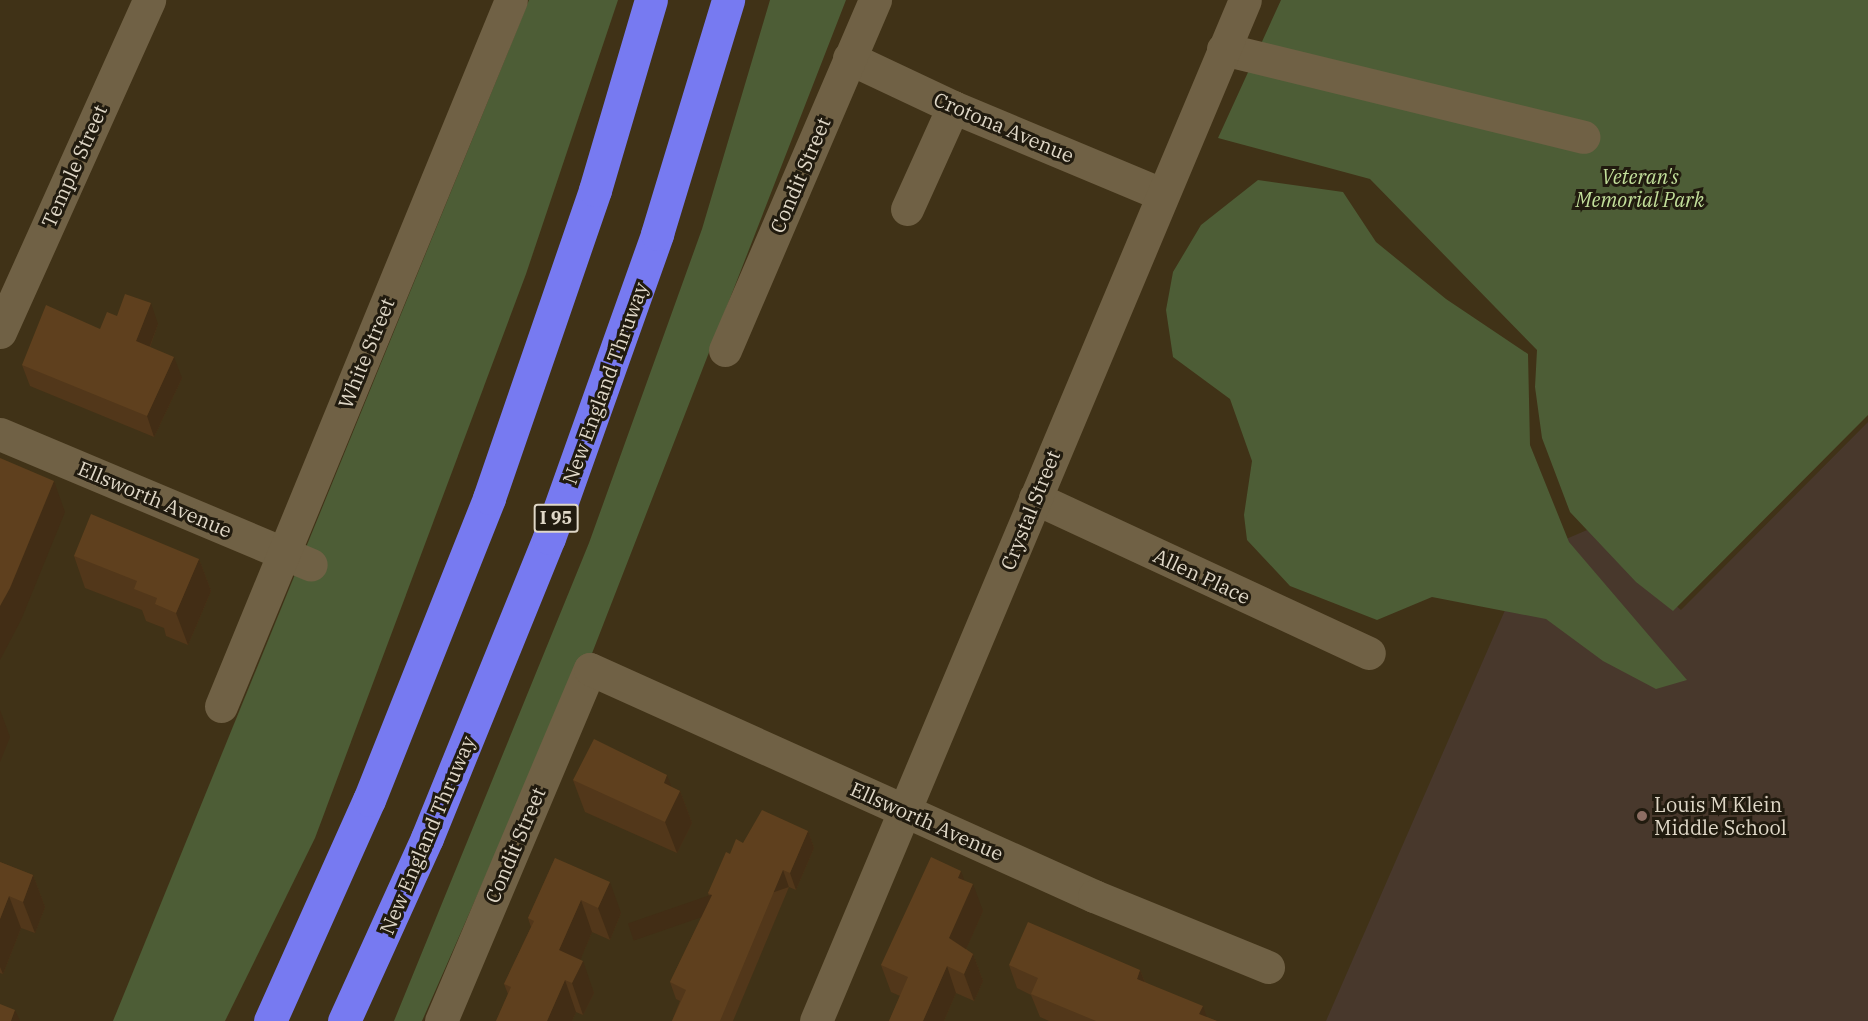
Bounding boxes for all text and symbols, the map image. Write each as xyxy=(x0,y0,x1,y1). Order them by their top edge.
street label: Crotona Avenue xyxy=(930,87,1078,167)
street label: Temple Street xyxy=(36,101,112,231)
street label: Condit Street xyxy=(765,114,835,236)
park label: Veteran's Memorial Park xyxy=(1576,165,1704,212)
street label: New England Thruway xyxy=(557,279,653,487)
street label: White Street xyxy=(333,294,399,412)
street label: Crystal Street xyxy=(995,447,1065,573)
street label: Ellsworth Avenue xyxy=(75,456,235,542)
road number: I 95 xyxy=(534,503,578,533)
street label: Allen Place xyxy=(1150,543,1254,609)
street label: New England Thruway xyxy=(374,732,480,938)
street label: Ellsworth Avenue xyxy=(847,777,1007,865)
street label: Condit Street xyxy=(480,784,550,906)
place label: Louis M Klein Middle School xyxy=(1654,792,1787,839)
marker: Louis M Klein Middle School xyxy=(1635,809,1649,823)

